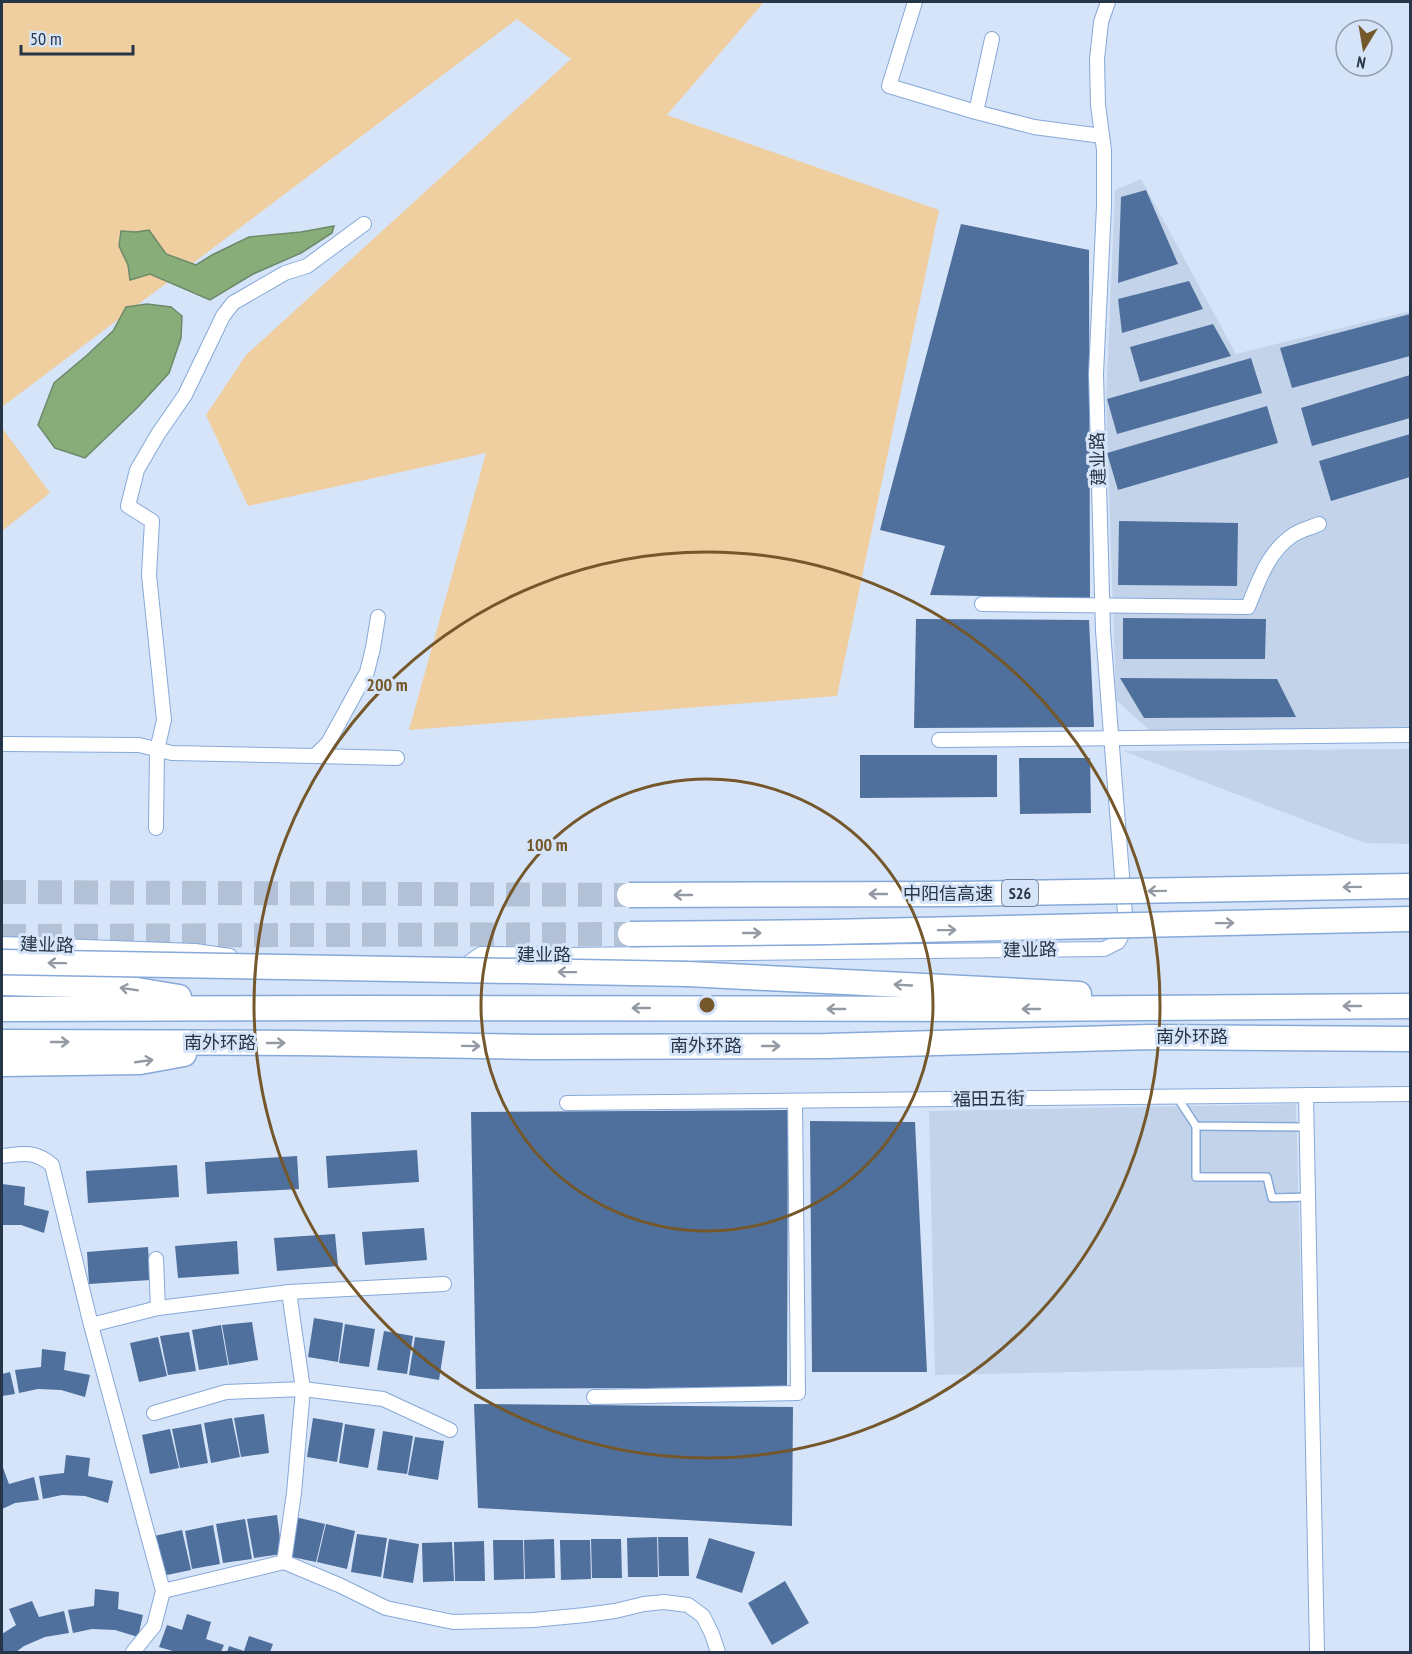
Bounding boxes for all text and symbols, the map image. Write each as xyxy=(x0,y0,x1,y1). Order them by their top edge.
scale bar xyxy=(21,18,134,56)
north arrow xyxy=(1334,18,1394,78)
text: 50 m xyxy=(30,27,62,50)
text: N xyxy=(1355,52,1367,73)
street label: 建业路 xyxy=(1085,432,1110,486)
text: 200 m xyxy=(366,673,408,696)
text: 100 m xyxy=(526,833,568,856)
road number: S26 xyxy=(1002,880,1038,906)
street label: 中阳信高速 xyxy=(903,882,993,905)
one-way arrow xyxy=(1343,882,1363,893)
one-way arrow xyxy=(1148,885,1168,897)
one-way arrow xyxy=(869,888,889,900)
one-way arrow xyxy=(674,889,694,901)
one-way arrow xyxy=(1215,918,1235,929)
one-way arrow xyxy=(936,924,956,935)
one-way arrow xyxy=(741,927,761,939)
street label: 建业路 xyxy=(20,932,74,957)
street label: 建业路 xyxy=(1003,938,1057,961)
street label: 建业路 xyxy=(517,943,571,966)
one-way arrow xyxy=(48,957,68,968)
one-way arrow xyxy=(557,966,577,978)
one-way arrow xyxy=(894,979,914,990)
one-way arrow xyxy=(120,983,140,994)
centre of rings xyxy=(697,995,717,1015)
one-way arrow xyxy=(1343,1000,1363,1012)
one-way arrow xyxy=(632,1002,652,1014)
one-way arrow xyxy=(827,1003,847,1015)
one-way arrow xyxy=(1022,1003,1042,1015)
street label: 南外环路 xyxy=(1156,1025,1228,1048)
street label: 南外环路 xyxy=(184,1031,256,1054)
street label: 南外环路 xyxy=(670,1034,742,1057)
one-way arrow xyxy=(49,1037,69,1048)
one-way arrow xyxy=(265,1037,285,1049)
one-way arrow xyxy=(460,1040,480,1051)
one-way arrow xyxy=(760,1040,780,1052)
one-way arrow xyxy=(133,1056,153,1067)
street label: 福田五街 xyxy=(953,1086,1025,1111)

